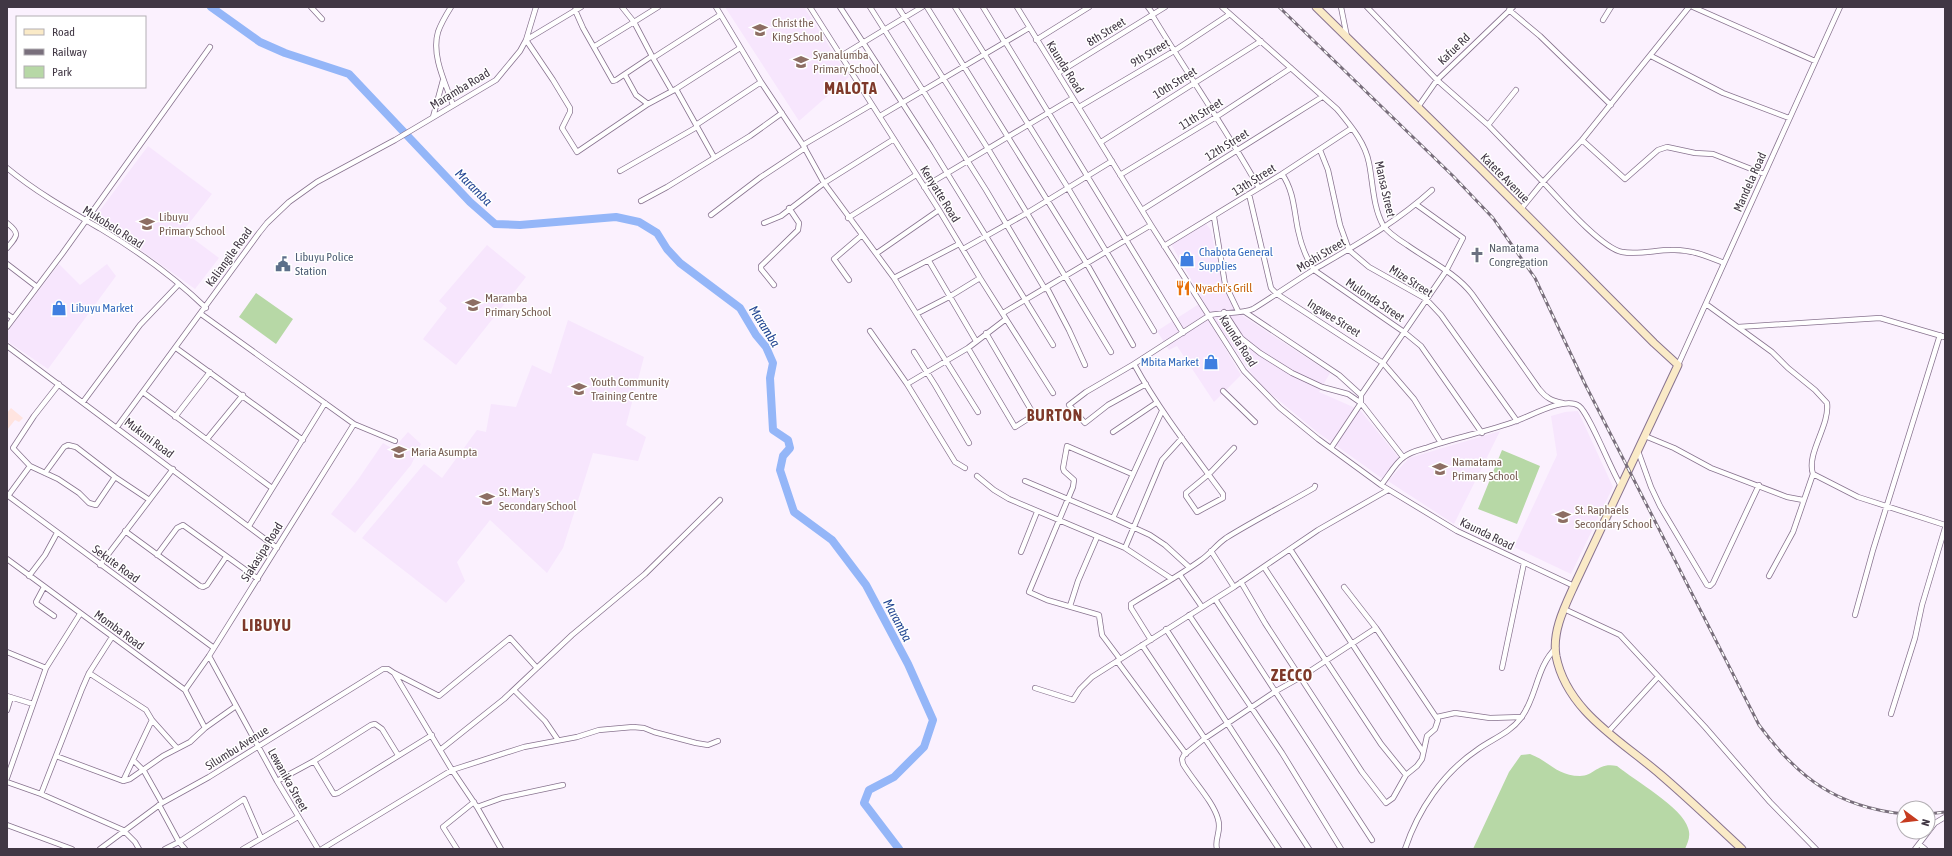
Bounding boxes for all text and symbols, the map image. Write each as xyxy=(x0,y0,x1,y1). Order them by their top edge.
street label: 8th Street xyxy=(1084,14,1128,49)
legend xyxy=(16,16,146,88)
place label: Christ the King School xyxy=(772,16,824,44)
school or university icon: Christ the King School xyxy=(751,21,769,39)
text: Road xyxy=(52,25,75,39)
street label: Kafue Rd xyxy=(1435,30,1473,68)
street label: 9th Street xyxy=(1128,36,1172,70)
street label: Kaunda Road xyxy=(1044,38,1086,96)
text: Railway xyxy=(52,45,87,59)
place label: Syanalumba Primary School xyxy=(813,48,880,76)
school or university icon: Syanalumba Primary School xyxy=(792,53,810,71)
street label: 10th Street xyxy=(1151,64,1200,102)
text: Park xyxy=(52,65,73,79)
street label: Maramba Road xyxy=(428,66,492,112)
district label: MALOTA xyxy=(824,79,878,97)
street label: 11th Street xyxy=(1177,95,1226,133)
street label: 12th Street xyxy=(1203,126,1252,164)
street label: Mandela Road xyxy=(1731,150,1769,214)
street label: Katete Avenue xyxy=(1478,151,1532,205)
street label: Mansa Street xyxy=(1372,160,1398,219)
street label: 13th Street xyxy=(1230,161,1279,199)
street label: Kenyatte Road xyxy=(917,163,963,225)
water label: Maramba xyxy=(452,166,495,209)
street label: Mukobelo Road xyxy=(80,203,146,251)
place label: Libuyu Primary School xyxy=(159,210,226,238)
school or university icon: Libuyu Primary School xyxy=(138,215,156,233)
street label: Kaliangile Road xyxy=(203,225,255,289)
street label: Moshi Street xyxy=(1294,235,1348,275)
place label: Namatama Congregation xyxy=(1489,241,1548,269)
place label: Chabota General Supplies xyxy=(1199,245,1274,273)
church icon: Namatama Congregation xyxy=(1468,246,1486,264)
place label: Libuyu Police Station xyxy=(295,250,354,278)
shop icon: Chabota General Supplies xyxy=(1178,250,1196,268)
public building icon: Libuyu Police Station xyxy=(274,255,292,273)
street label: Mize Street xyxy=(1387,262,1436,300)
street label: Mulonda Street xyxy=(1343,275,1407,325)
restaurant icon: Nyachi's Grill xyxy=(1174,279,1192,297)
place label: Nyachi's Grill xyxy=(1195,281,1253,295)
place label: Maramba Primary School xyxy=(485,291,552,319)
school or university icon: Maramba Primary School xyxy=(464,296,482,314)
street label: Ingwee Street xyxy=(1305,296,1364,340)
shop icon: Libuyu Market xyxy=(50,299,68,317)
place label: Libuyu Market xyxy=(71,301,134,315)
water label: Maramba xyxy=(746,303,783,350)
street label: Kaunda Road xyxy=(1216,313,1260,369)
shop icon: Mbita Market xyxy=(1202,353,1220,371)
place label: Mbita Market xyxy=(1141,355,1200,369)
place label: Youth Community Training Centre xyxy=(591,375,669,403)
school or university icon: Youth Community Training Centre xyxy=(570,380,588,398)
district label: BURTON xyxy=(1027,406,1083,424)
street label: Mukuni Road xyxy=(122,415,176,461)
school or university icon: Maria Asumpta xyxy=(390,443,408,461)
place label: Maria Asumpta xyxy=(411,445,477,459)
place label: Namatama Primary School xyxy=(1452,455,1519,483)
school or university icon: Namatama Primary School xyxy=(1431,460,1449,478)
place label: St. Mary's Secondary School xyxy=(499,485,577,513)
school or university icon: St. Mary's Secondary School xyxy=(478,490,496,508)
place label: St. Raphaels Secondary School xyxy=(1575,503,1653,531)
school or university icon: St. Raphaels Secondary School xyxy=(1554,508,1572,526)
street label: Kaunda Road xyxy=(1458,515,1516,553)
street label: Siakasipa Road xyxy=(238,520,286,584)
street label: Sekute Road xyxy=(90,542,142,586)
water label: Maramba xyxy=(880,596,915,644)
street label: Momba Road xyxy=(91,607,147,653)
district label: LIBUYU xyxy=(242,616,292,634)
district label: ZECCO xyxy=(1271,666,1313,684)
street label: Silumbu Avenue xyxy=(203,723,271,773)
street label: Lewanika Street xyxy=(265,746,311,814)
north arrow xyxy=(1896,800,1936,840)
text: N xyxy=(1919,818,1932,827)

